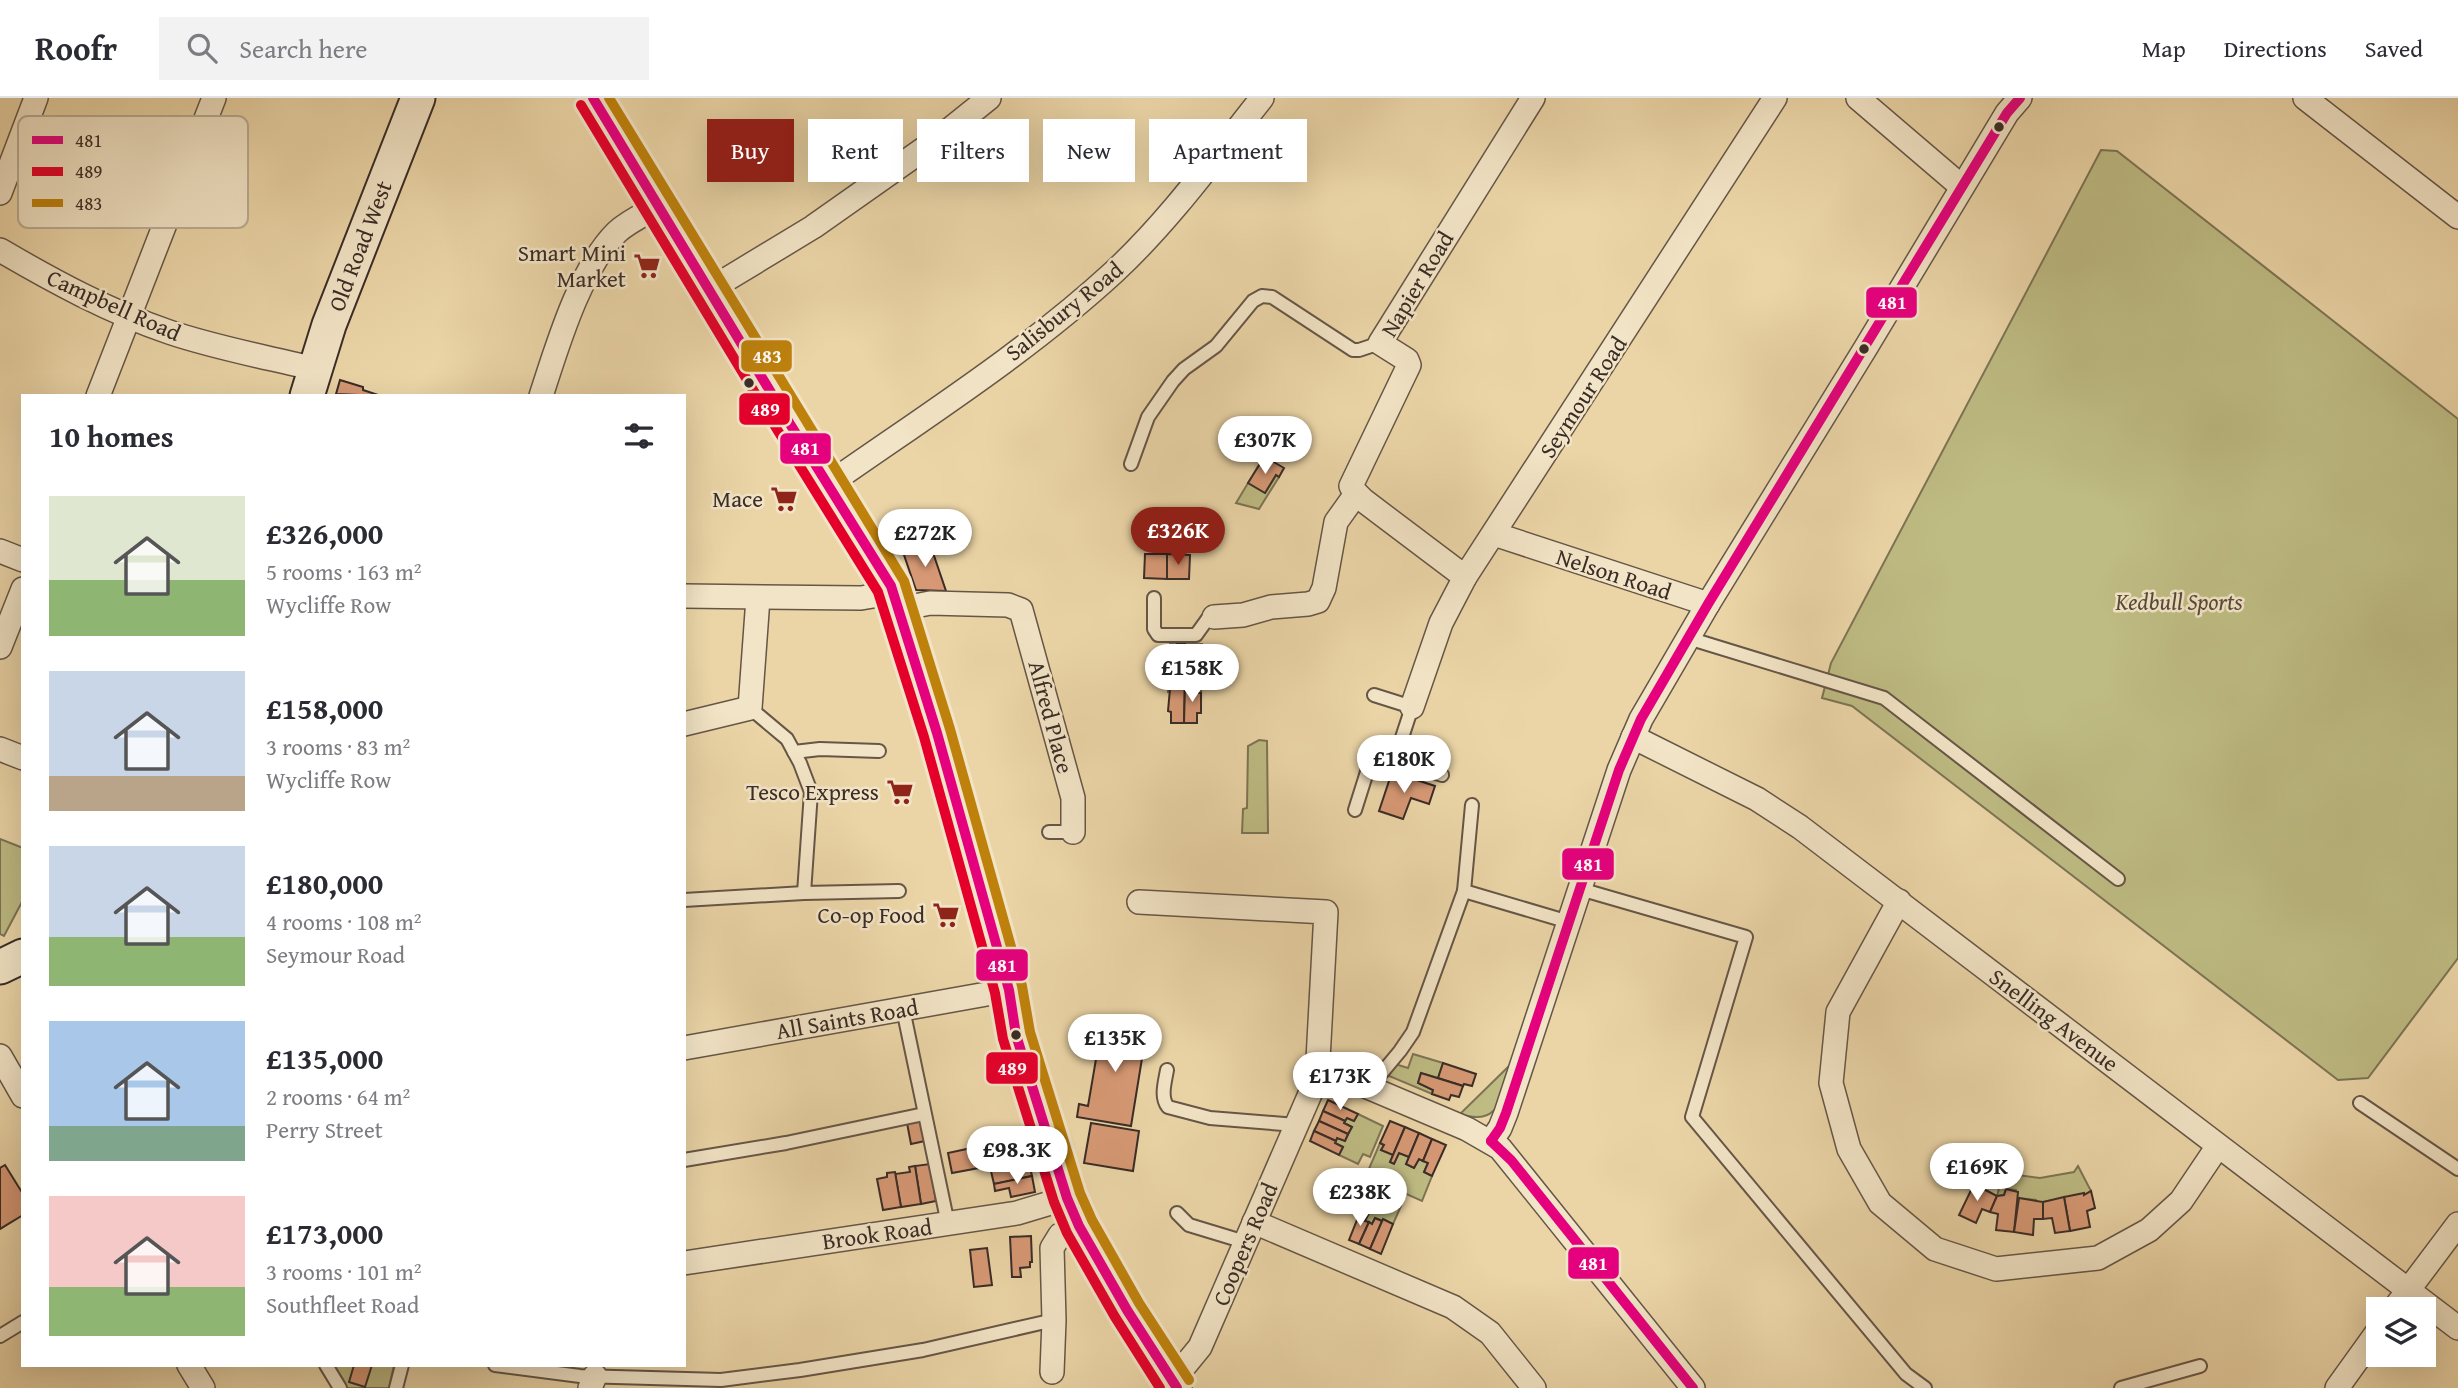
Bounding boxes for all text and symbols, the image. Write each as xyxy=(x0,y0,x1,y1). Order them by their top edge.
search box xyxy=(159,17,649,80)
text: Roofr xyxy=(35,24,117,72)
icon: search xyxy=(183,29,221,67)
text: Search here xyxy=(239,29,368,68)
text: Map xyxy=(2142,31,2186,66)
text: Directions xyxy=(2224,31,2327,66)
text: Saved xyxy=(2365,31,2423,66)
legend xyxy=(18,116,248,228)
chip: Buy xyxy=(707,119,794,182)
chip: Rent xyxy=(808,119,903,182)
chip: Filters xyxy=(917,119,1029,182)
chip: New xyxy=(1043,119,1135,182)
chip: Apartment xyxy=(1149,119,1307,182)
unlabelled marker xyxy=(1992,120,2006,134)
text: 481 xyxy=(75,126,102,154)
text: 489 xyxy=(75,157,102,185)
street label: Old Road West xyxy=(319,176,400,316)
text: 483 xyxy=(75,189,102,217)
street label: Napier Road xyxy=(1372,224,1462,343)
place label: Smart Mini Market xyxy=(518,236,626,295)
supermarket icon: Smart Mini Market xyxy=(632,251,662,281)
street label: Salisbury Road xyxy=(998,252,1130,368)
street label: Campbell Road xyxy=(42,260,187,349)
line badge: 481 xyxy=(1865,286,1918,319)
text: 481 xyxy=(1877,288,1907,316)
street label: Seymour Road xyxy=(1531,329,1635,464)
line badge: 483 xyxy=(740,339,793,373)
text: 483 xyxy=(752,342,782,370)
unlabelled marker xyxy=(1857,342,1871,356)
unlabelled marker xyxy=(742,376,756,390)
line badge: 489 xyxy=(738,392,791,426)
text: 489 xyxy=(750,395,780,423)
text: 10 homes xyxy=(49,414,174,458)
pin: £307K xyxy=(1216,416,1314,476)
icon: filters xyxy=(620,417,658,455)
text: £307K xyxy=(1234,422,1296,455)
line badge: 481 xyxy=(779,432,832,465)
text: 481 xyxy=(790,434,820,462)
place label: Mace xyxy=(712,482,763,515)
supermarket icon: Mace xyxy=(769,484,799,514)
pin: £326K xyxy=(1129,508,1227,567)
pin: £272K xyxy=(876,510,974,569)
text: £326,000 xyxy=(266,511,383,555)
text: £326K xyxy=(1147,513,1209,546)
text: £272K xyxy=(894,515,956,548)
icon: home xyxy=(105,524,189,608)
street label: Nelson Road xyxy=(1552,539,1677,608)
text: 5 rooms · 163 m² xyxy=(266,555,421,588)
park label: Kedbull Sports xyxy=(2114,585,2243,618)
text: Wycliffe Row xyxy=(266,588,391,621)
pin: £158K xyxy=(1143,644,1241,704)
text: £158K xyxy=(1161,650,1223,683)
street label: Alfred Place xyxy=(1021,657,1082,777)
text: £158,000 xyxy=(266,686,383,730)
icon: home xyxy=(105,699,189,783)
text: 3 rooms · 83 m² xyxy=(266,730,410,763)
pin: £180K xyxy=(1355,736,1453,795)
text: £180K xyxy=(1373,741,1435,774)
text: Wycliffe Row xyxy=(266,763,391,796)
place label: Tesco Express xyxy=(746,775,879,808)
supermarket icon: Tesco Express xyxy=(885,777,915,807)
line badge: 481 xyxy=(1561,847,1615,881)
text: 481 xyxy=(1573,850,1603,878)
text: £180,000 xyxy=(266,861,383,905)
icon: home xyxy=(105,874,189,958)
place label: Co-op Food xyxy=(818,898,926,931)
supermarket icon: Co-op Food xyxy=(931,900,961,930)
text: 4 rooms · 108 m² xyxy=(266,905,421,938)
text: Seymour Road xyxy=(266,938,405,971)
line badge: 481 xyxy=(975,948,1029,982)
text: 481 xyxy=(987,951,1017,979)
street label: Snelling Avenue xyxy=(1983,960,2126,1079)
street label: All Saints Road xyxy=(773,990,921,1047)
pin: £135K xyxy=(1066,1014,1164,1074)
text: £135K xyxy=(1084,1020,1146,1053)
unlabelled marker xyxy=(1009,1028,1023,1042)
text: £135,000 xyxy=(266,1036,383,1080)
icon: home xyxy=(105,1049,189,1133)
line badge: 489 xyxy=(985,1051,1039,1085)
pin: £173K xyxy=(1291,1052,1389,1112)
text: 489 xyxy=(997,1054,1027,1082)
text: £173K xyxy=(1309,1058,1371,1091)
text: 2 rooms · 64 m² xyxy=(266,1080,410,1113)
text: Perry Street xyxy=(266,1113,383,1146)
pin: £98.3K xyxy=(960,1126,1074,1186)
text: £98.3K xyxy=(983,1132,1051,1165)
pin: £169K xyxy=(1928,1144,2026,1203)
text: £169K xyxy=(1946,1149,2008,1182)
pin: £238K xyxy=(1311,1168,1409,1228)
text: £238K xyxy=(1329,1174,1391,1207)
street label: Coopers Road xyxy=(1204,1176,1286,1311)
street label: Brook Road xyxy=(820,1209,935,1258)
text: £173,000 xyxy=(266,1211,383,1255)
icon: home xyxy=(105,1224,189,1308)
line badge: 481 xyxy=(1567,1246,1620,1280)
text: 481 xyxy=(1578,1249,1608,1277)
text: 3 rooms · 101 m² xyxy=(266,1255,421,1288)
text: Southfleet Road xyxy=(266,1288,419,1321)
map controls xyxy=(2366,1297,2436,1367)
button: layers xyxy=(2366,1297,2436,1367)

